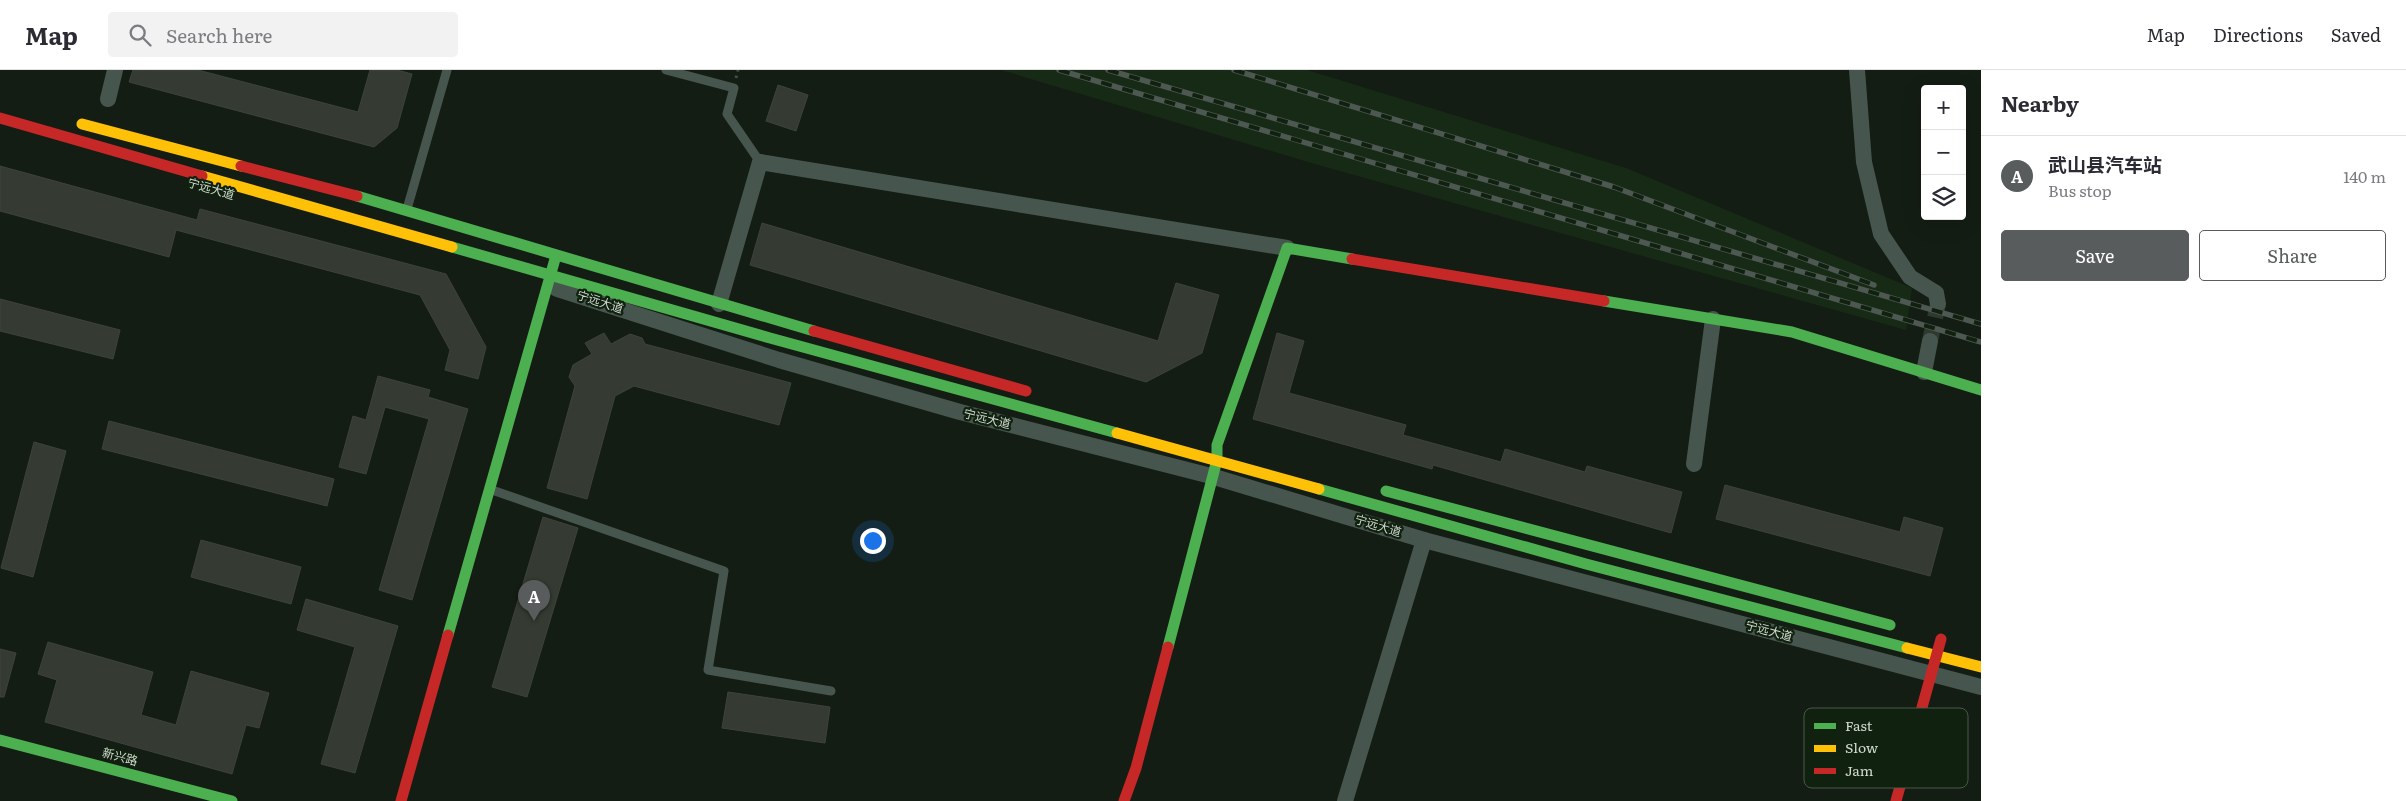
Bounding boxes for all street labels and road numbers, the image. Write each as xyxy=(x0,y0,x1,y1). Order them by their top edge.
street label: 宁远大道 xyxy=(186,173,237,203)
street label: 宁远大道 xyxy=(575,285,626,317)
street label: 宁远大道 xyxy=(962,403,1013,433)
street label: 宁远大道 xyxy=(1353,509,1404,541)
street label: 宁远大道 xyxy=(1744,615,1795,645)
street label: 新兴路 xyxy=(101,743,140,769)

